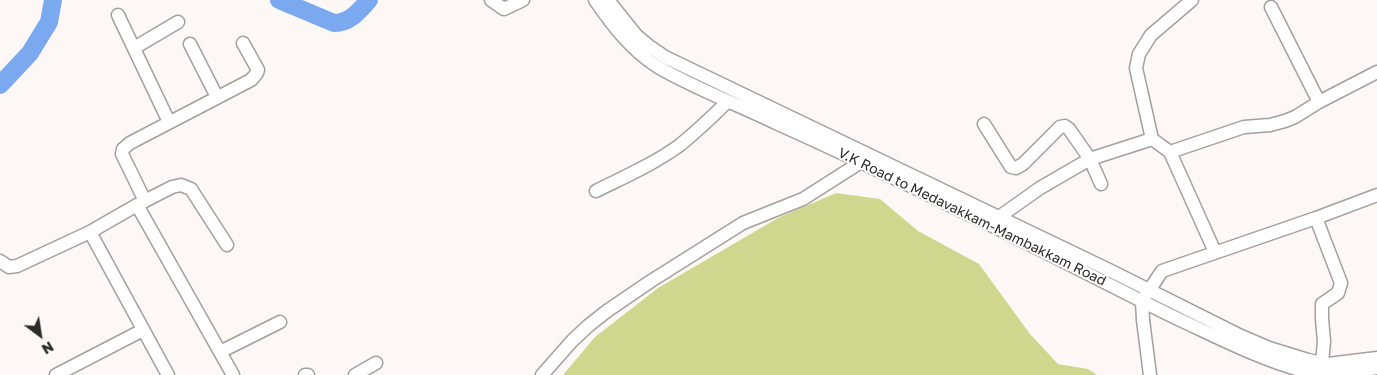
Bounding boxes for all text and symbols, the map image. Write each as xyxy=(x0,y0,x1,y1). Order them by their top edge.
street label: V.K Road to Medavakkam-Mambakkam Road xyxy=(835,145,1109,289)
north arrow xyxy=(15,310,65,360)
text: N xyxy=(39,338,57,358)

